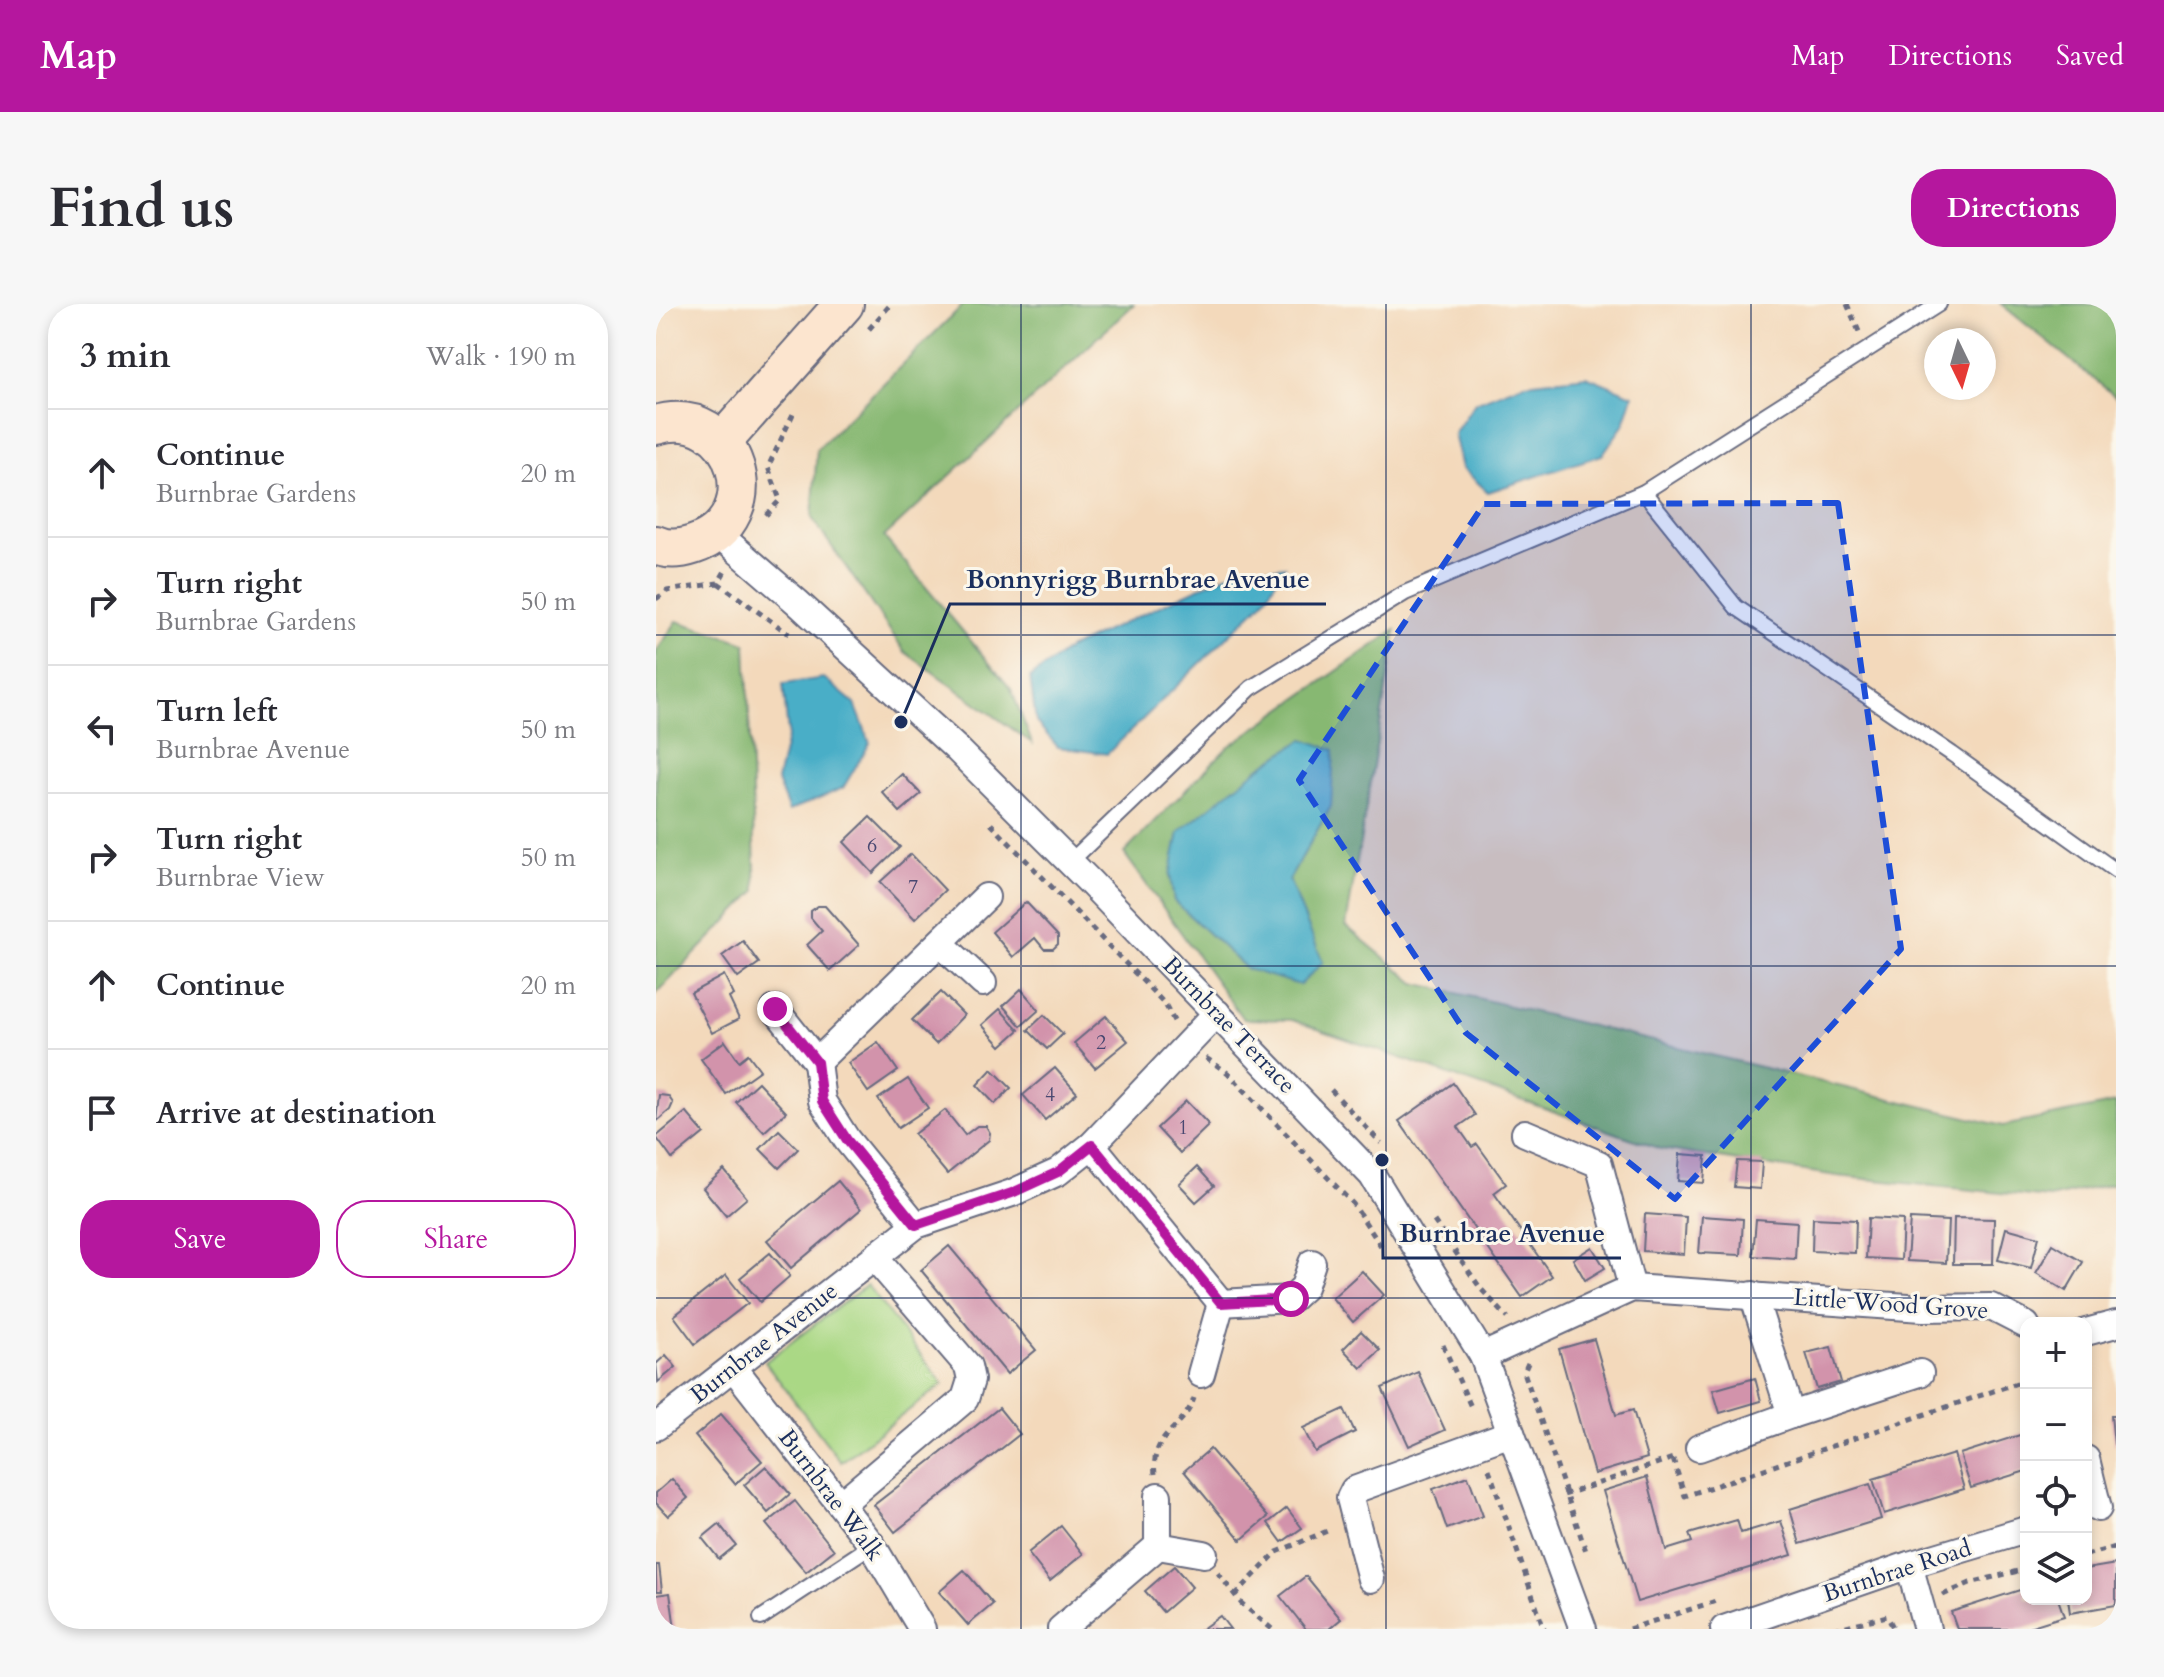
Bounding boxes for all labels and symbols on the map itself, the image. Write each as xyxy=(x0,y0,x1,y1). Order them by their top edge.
north arrow xyxy=(1924,328,1996,400)
callout: Bonnyrigg Burnbrae Avenue xyxy=(950,554,1326,604)
text: Bonnyrigg Burnbrae Avenue xyxy=(966,562,1310,597)
house number: 6 xyxy=(867,832,877,859)
house number: 7 xyxy=(908,873,918,900)
street label: Burnbrae Terrace xyxy=(1155,949,1303,1101)
route end xyxy=(757,991,793,1027)
house number: 2 xyxy=(1096,1029,1106,1056)
house number: 4 xyxy=(1045,1081,1055,1108)
house number: 1 xyxy=(1178,1114,1188,1141)
callout: Burnbrae Avenue xyxy=(1383,1208,1621,1258)
text: Burnbrae Avenue xyxy=(1399,1216,1605,1251)
street label: Burnbrae Avenue xyxy=(683,1275,845,1411)
route start xyxy=(1273,1281,1309,1317)
street label: Little Wood Grove xyxy=(1792,1281,1990,1327)
street label: Burnbrae Walk xyxy=(771,1422,892,1568)
street label: Burnbrae Road xyxy=(1819,1531,1976,1610)

